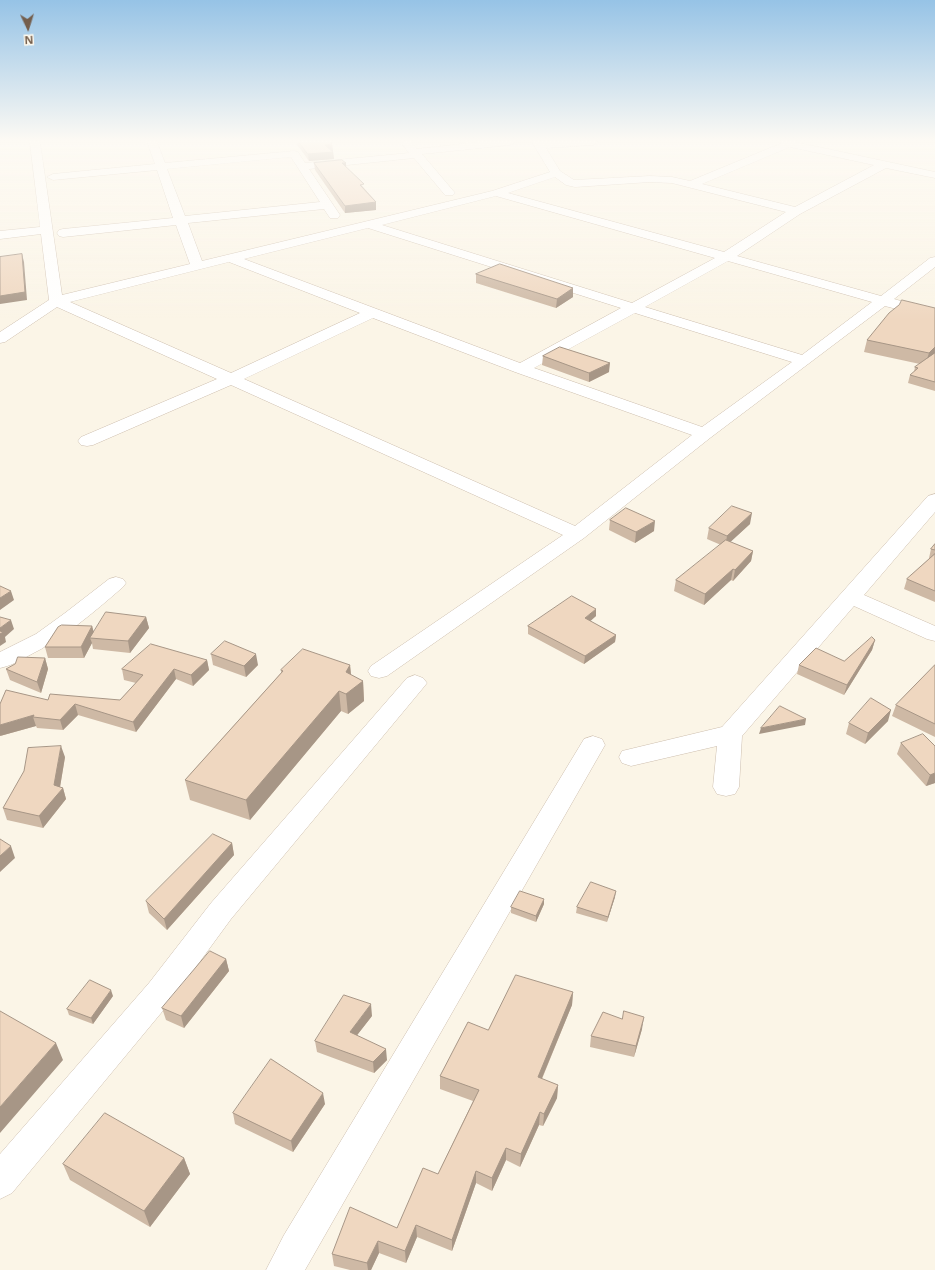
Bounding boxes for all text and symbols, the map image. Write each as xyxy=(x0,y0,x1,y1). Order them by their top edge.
north arrow xyxy=(8,8,48,48)
text: N xyxy=(24,33,34,48)

